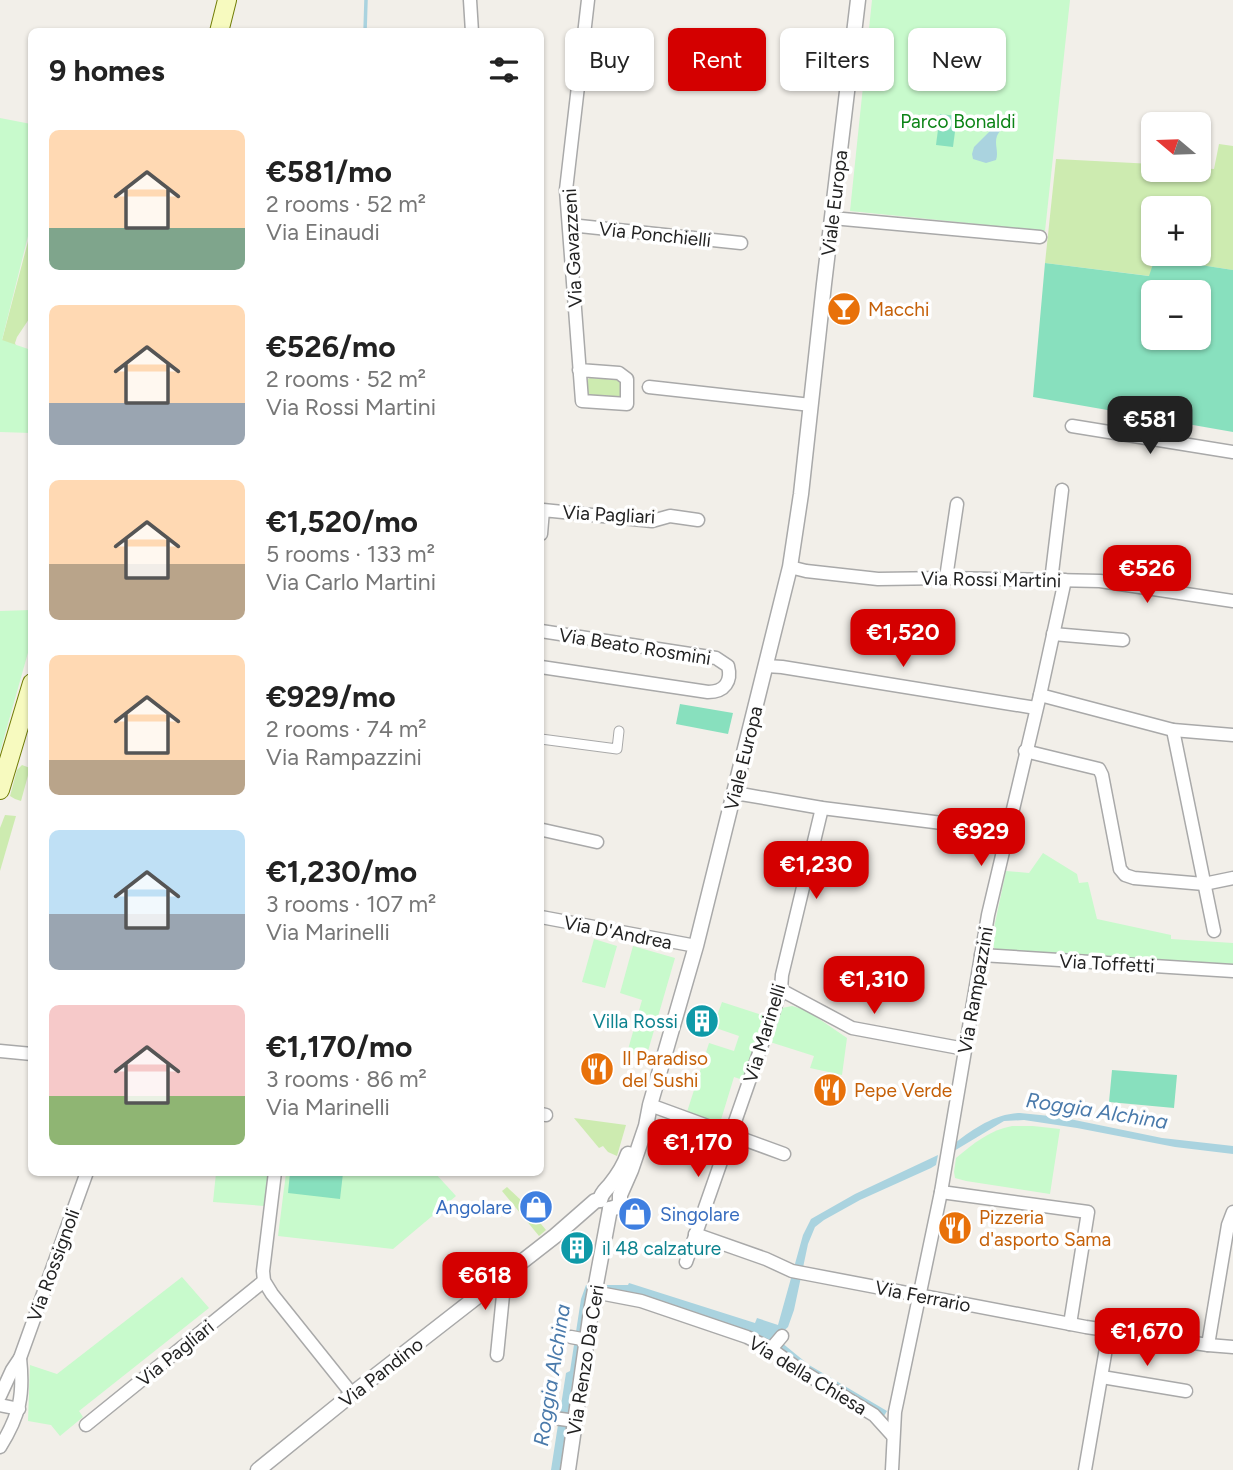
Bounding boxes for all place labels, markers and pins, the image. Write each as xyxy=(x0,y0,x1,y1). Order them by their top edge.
bar icon: Macchi xyxy=(825,290,863,328)
place label: Macchi xyxy=(868,298,929,321)
pin: €581 xyxy=(1109,396,1191,456)
pin: €526 xyxy=(1106,546,1188,605)
pin: €1,520 xyxy=(846,610,960,669)
pin: €929 xyxy=(940,808,1022,868)
pin: €1,230 xyxy=(759,842,873,901)
pin: €1,310 xyxy=(817,956,931,1016)
building icon: Villa Rossi xyxy=(683,1002,721,1040)
place label: Villa Rossi xyxy=(593,1010,678,1033)
place label: Il Paradiso del Sushi xyxy=(622,1047,708,1092)
restaurant icon: Il Paradiso del Sushi xyxy=(578,1050,616,1088)
restaurant icon: Pepe Verde xyxy=(811,1071,849,1109)
place label: Pepe Verde xyxy=(854,1079,952,1102)
pin: €1,170 xyxy=(641,1120,755,1179)
shop icon: Angolare xyxy=(517,1188,555,1226)
shop icon: Singolare xyxy=(616,1195,654,1233)
place label: Angolare xyxy=(436,1196,512,1219)
place label: Singolare xyxy=(660,1203,740,1226)
place label: Pizzeria d'asporto Sama xyxy=(979,1206,1111,1251)
restaurant icon: Pizzeria d'asporto Sama xyxy=(936,1209,974,1247)
building icon: il 48 calzature xyxy=(558,1229,596,1267)
place label: il 48 calzature xyxy=(602,1237,721,1260)
pin: €618 xyxy=(444,1252,526,1312)
pin: €1,670 xyxy=(1090,1308,1204,1368)

